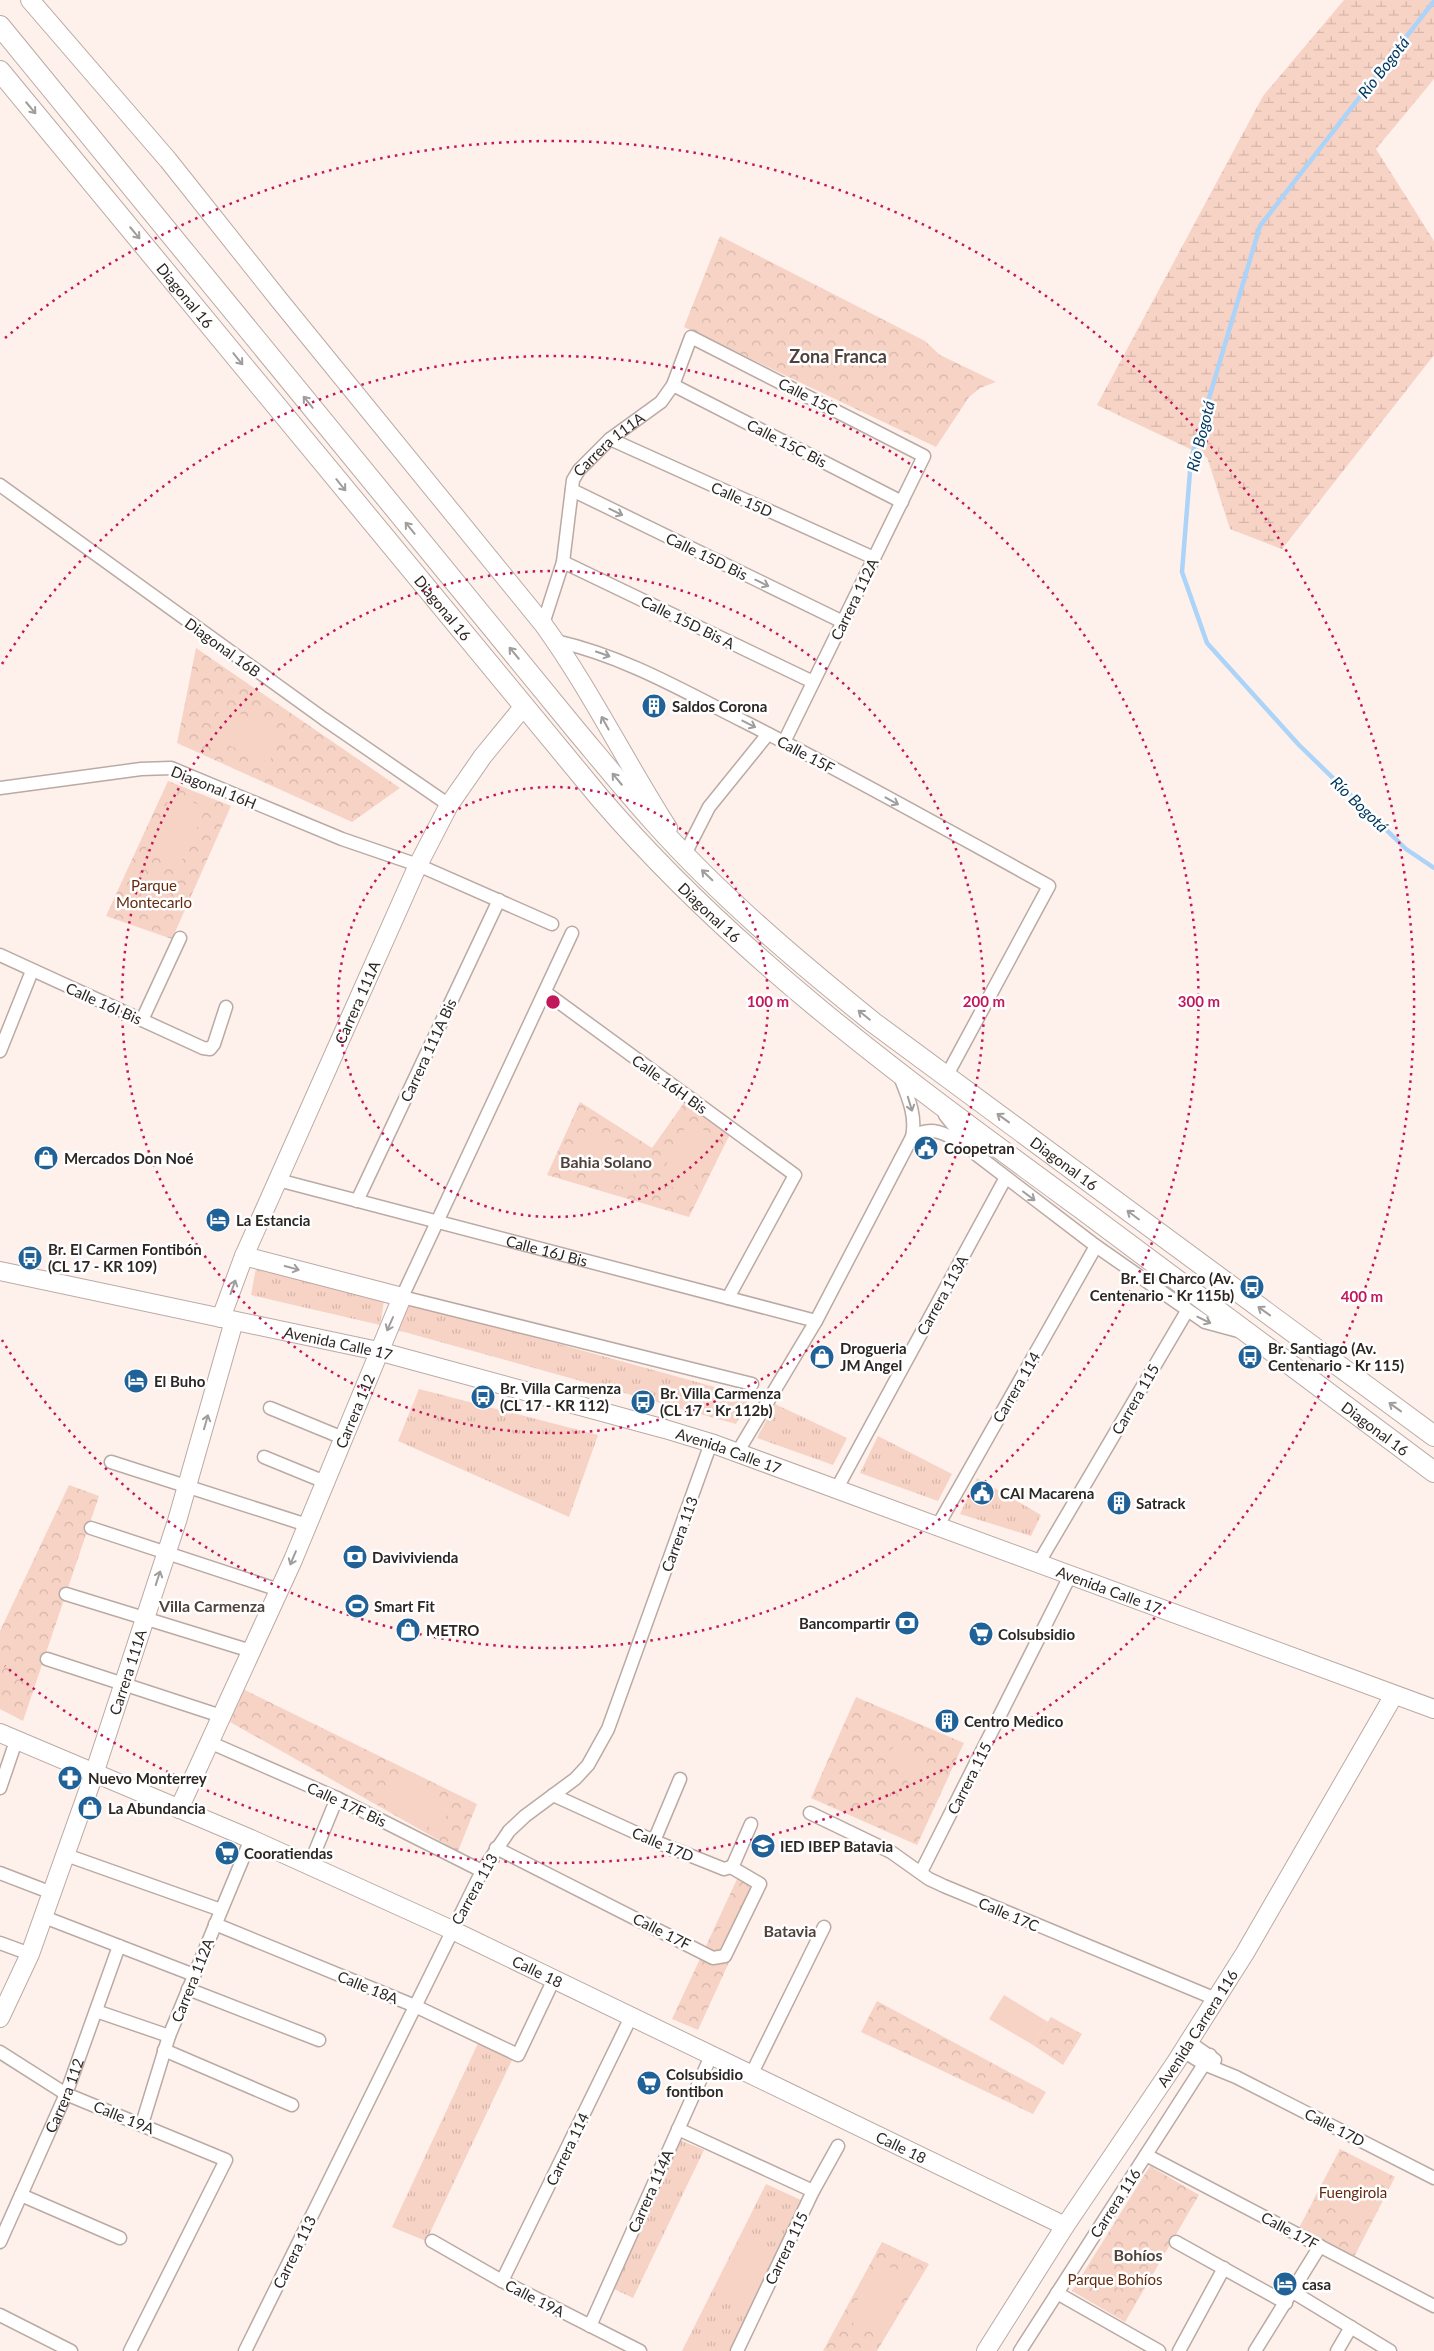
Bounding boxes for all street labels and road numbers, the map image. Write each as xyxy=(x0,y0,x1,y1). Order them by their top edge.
street label: Diagonal 16 xyxy=(153,259,218,332)
street label: Calle 15C xyxy=(776,374,840,418)
street label: Carrera 111A xyxy=(569,408,649,480)
street label: Calle 15C Bis xyxy=(744,415,830,471)
street label: Calle 15D xyxy=(709,478,775,520)
street label: Calle 15D Bis xyxy=(663,528,751,584)
street label: Carrera 112A xyxy=(826,554,882,643)
street label: Diagonal 16 xyxy=(411,572,475,644)
street label: Calle 15D Bis A xyxy=(638,592,739,653)
street label: Diagonal 16B xyxy=(182,614,264,680)
street label: Calle 15F xyxy=(774,731,838,777)
street label: Diagonal 16H xyxy=(169,762,259,812)
street label: Diagonal 16 xyxy=(675,878,745,946)
street label: Carrera 111A xyxy=(331,957,384,1046)
street label: Calle 16I Bis xyxy=(63,978,145,1028)
street label: Carrera 111A Bis xyxy=(396,995,460,1105)
street label: Calle 16H Bis xyxy=(629,1051,711,1117)
street label: Diagonal 16 xyxy=(1027,1133,1102,1194)
street label: Calle 16J Bis xyxy=(504,1231,590,1270)
street label: Carrera 113A xyxy=(913,1251,972,1338)
street label: Avenida Calle 17 xyxy=(283,1322,395,1364)
street label: Carrera 114 xyxy=(989,1348,1044,1426)
street label: Carrera 115 xyxy=(1108,1360,1162,1438)
street label: Carrera 112 xyxy=(331,1371,378,1451)
street label: Diagonal 16 xyxy=(1338,1398,1413,1460)
street label: Avenida Calle 17 xyxy=(674,1424,784,1477)
street label: Carrera 113 xyxy=(657,1494,701,1574)
street label: Avenida Calle 17 xyxy=(1054,1562,1164,1617)
street label: Carrera 111A xyxy=(105,1626,150,1717)
street label: Carrera 115 xyxy=(943,1739,995,1817)
street label: Calle 17F Bis xyxy=(305,1778,389,1830)
street label: Calle 17D xyxy=(630,1823,696,1865)
street label: Carrera 113 xyxy=(447,1850,501,1928)
street label: Calle 17C xyxy=(976,1893,1042,1935)
street label: Calle 17F xyxy=(630,1909,694,1953)
street label: Carrera 112A xyxy=(167,1935,217,2025)
street label: Calle 18 xyxy=(509,1951,566,1991)
street label: Avenida Carrera 116 xyxy=(1153,1966,1241,2090)
street label: Calle 18A xyxy=(335,1967,402,2008)
street label: Carrera 112 xyxy=(41,2056,87,2136)
street label: Calle 19A xyxy=(91,2097,158,2138)
street label: Calle 17D xyxy=(1302,2104,1368,2150)
street label: Carrera 114 xyxy=(542,2109,592,2188)
street label: Calle 18 xyxy=(873,2127,929,2167)
street label: Carrera 114A xyxy=(624,2146,677,2235)
street label: Carrera 116 xyxy=(1086,2165,1144,2241)
street label: Calle 17F xyxy=(1258,2207,1322,2253)
street label: Carrera 115 xyxy=(761,2209,811,2287)
street label: Carrera 113 xyxy=(269,2213,319,2291)
street label: Calle 19A xyxy=(502,2275,568,2321)

